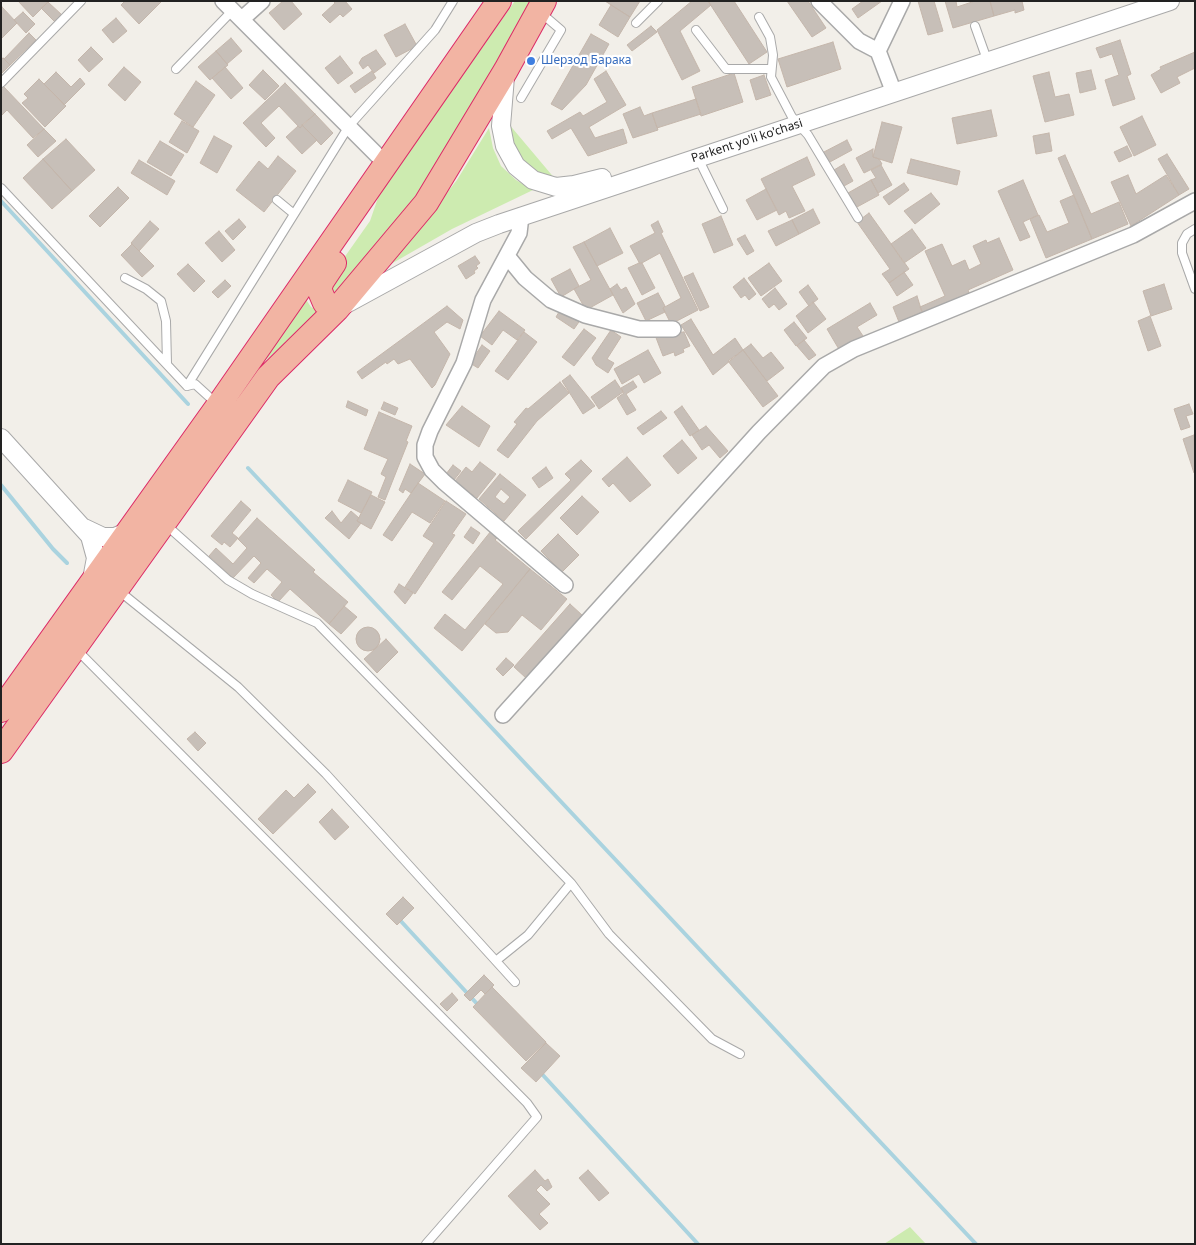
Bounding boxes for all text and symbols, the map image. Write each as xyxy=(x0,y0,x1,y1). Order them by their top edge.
place label: Шерзод Барака xyxy=(541,54,631,68)
marker: Шерзод Барака xyxy=(525,55,537,67)
street label: Parkent yo'li ko'chasi xyxy=(689,116,805,166)

